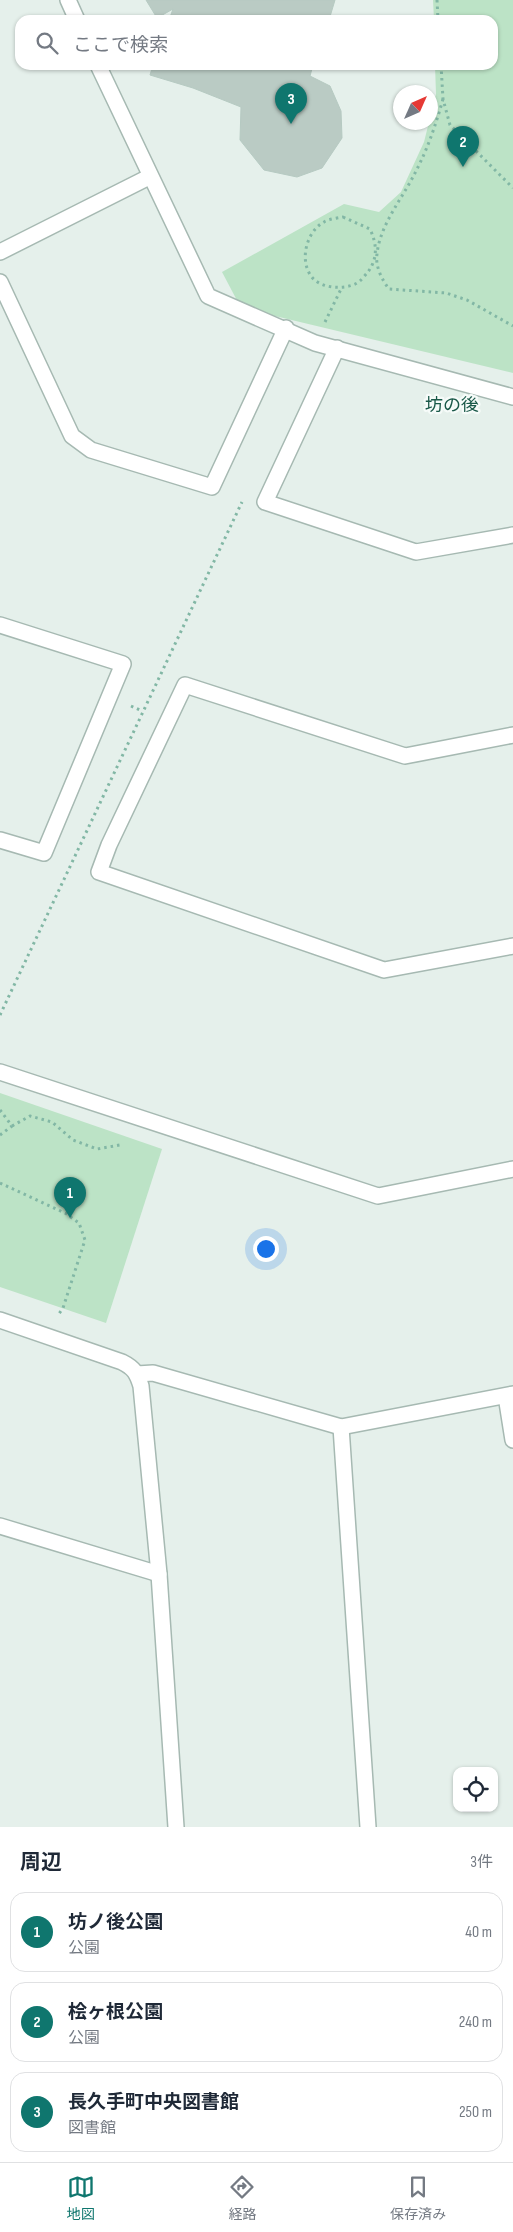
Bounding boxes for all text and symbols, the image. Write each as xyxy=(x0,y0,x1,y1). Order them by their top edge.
search box xyxy=(15,15,498,70)
icon: search xyxy=(33,29,61,57)
text: ここで検索 xyxy=(73,34,168,57)
pin: 3 xyxy=(275,83,307,124)
north arrow xyxy=(393,85,438,130)
pin: 2 xyxy=(447,126,479,167)
district label: 坊の後 xyxy=(425,395,479,416)
pin: 1 xyxy=(54,1177,86,1218)
your location xyxy=(253,1236,279,1262)
map controls xyxy=(453,1767,498,1812)
button: locate xyxy=(453,1767,498,1812)
text: 周辺 xyxy=(20,1850,62,1875)
text: 3件 xyxy=(470,1853,493,1872)
text: 坊ノ後公園 xyxy=(68,1911,163,1934)
text: 1 xyxy=(34,1923,40,1942)
text: 40 m xyxy=(465,1923,492,1942)
text: 公園 xyxy=(68,1939,100,1958)
text: 桧ヶ根公園 xyxy=(68,2001,163,2024)
text: 2 xyxy=(33,2013,41,2032)
text: 240 m xyxy=(459,2013,492,2032)
text: 公園 xyxy=(68,2029,100,2048)
text: 長久手町中央図書館 xyxy=(68,2091,239,2114)
text: 3 xyxy=(33,2103,41,2122)
text: 250 m xyxy=(459,2103,492,2122)
text: 図書館 xyxy=(68,2119,116,2138)
tab: 地図 xyxy=(67,2173,95,2223)
tab: 経路 xyxy=(228,2173,256,2223)
tab: 保存済み xyxy=(390,2173,446,2223)

